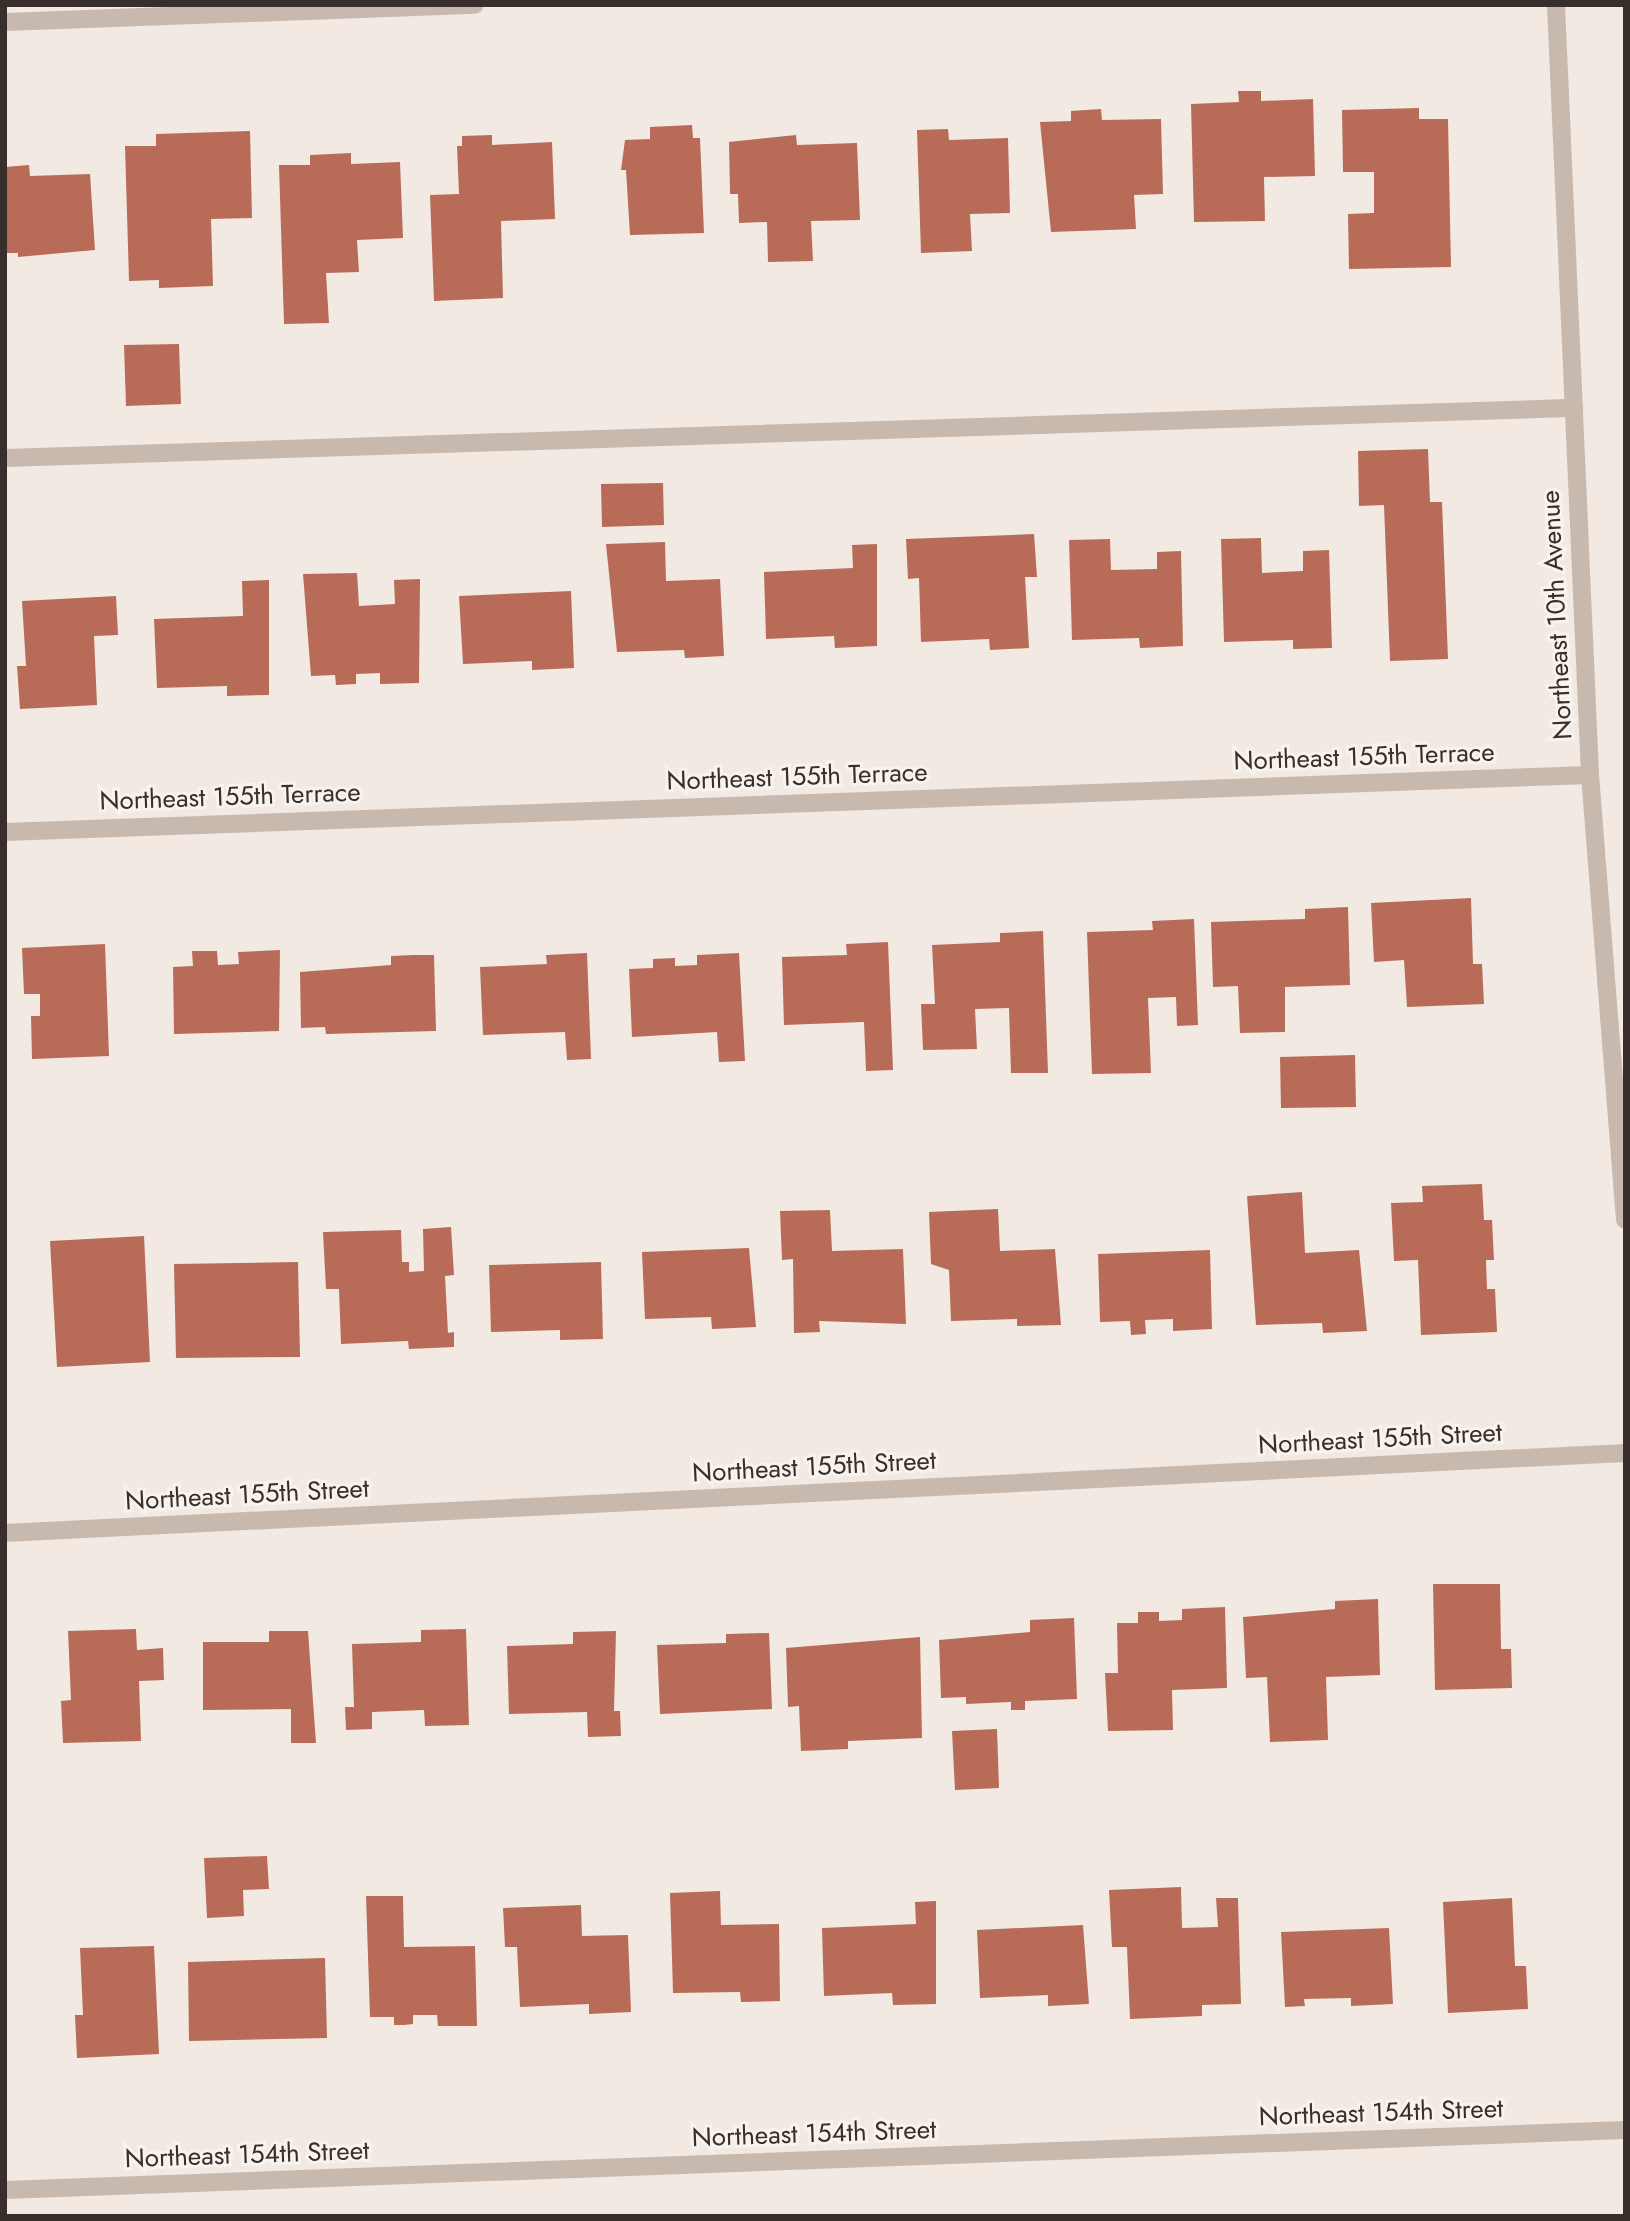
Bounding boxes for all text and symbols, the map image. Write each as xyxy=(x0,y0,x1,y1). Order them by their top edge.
street label: Northeast 10th Avenue xyxy=(1535,490,1579,740)
street label: Northeast 155th Terrace xyxy=(1233,737,1495,777)
street label: Northeast 155th Terrace xyxy=(666,757,928,797)
street label: Northeast 155th Terrace xyxy=(99,777,361,817)
street label: Northeast 155th Street xyxy=(1257,1417,1503,1461)
street label: Northeast 155th Street xyxy=(691,1445,937,1489)
street label: Northeast 155th Street xyxy=(124,1473,370,1517)
street label: Northeast 154th Street xyxy=(1258,2093,1504,2133)
street label: Northeast 154th Street xyxy=(691,2114,937,2154)
street label: Northeast 154th Street xyxy=(124,2135,370,2175)

